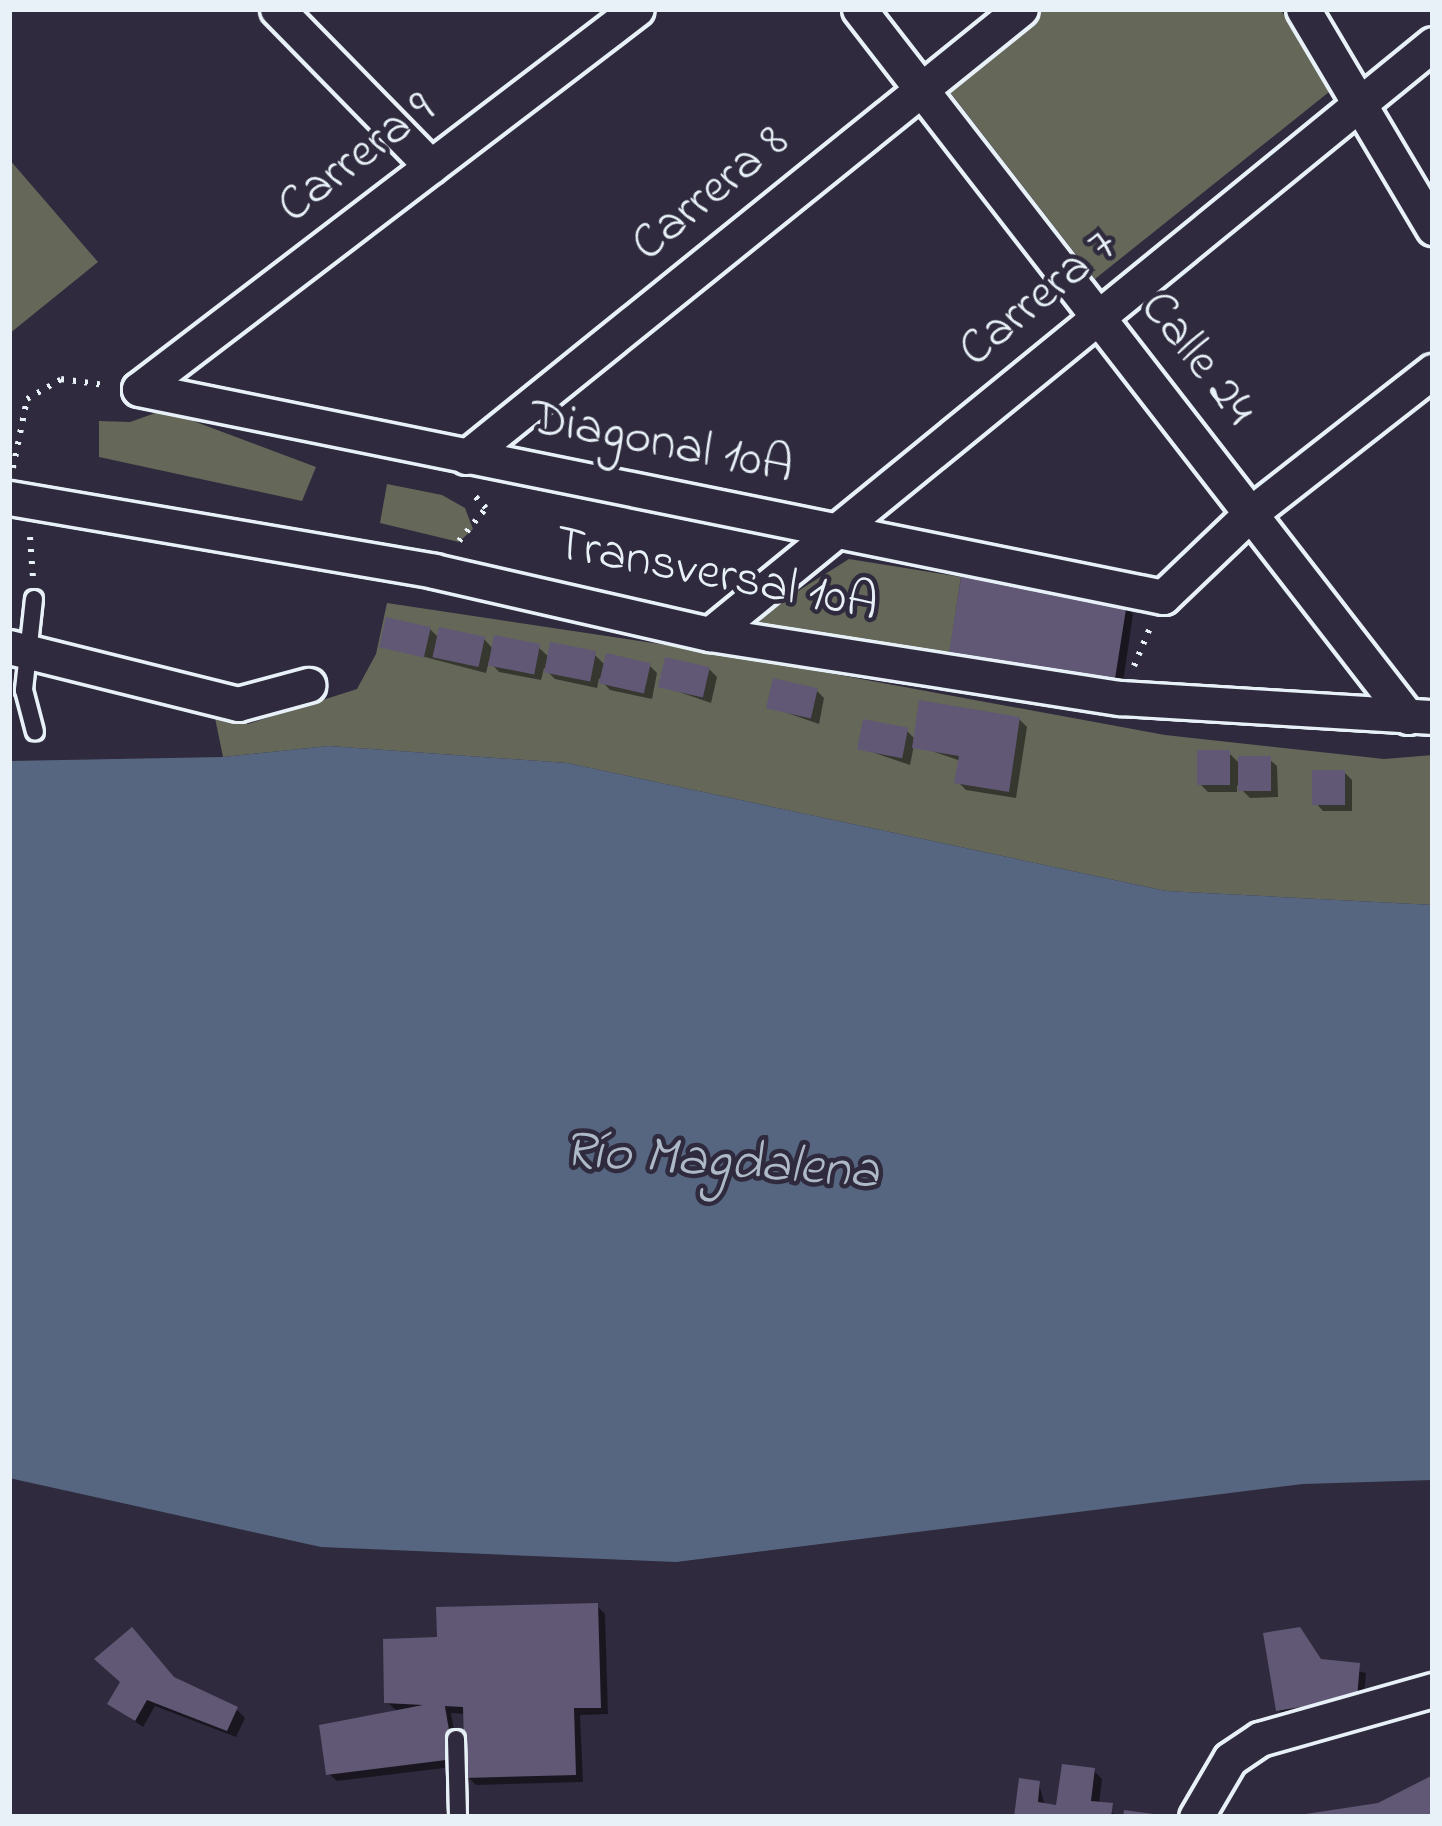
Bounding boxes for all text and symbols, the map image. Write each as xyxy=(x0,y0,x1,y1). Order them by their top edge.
street label: Carrera 9 xyxy=(266,80,448,238)
street label: Carrera 8 xyxy=(620,112,802,276)
street label: Carrera 7 xyxy=(947,216,1131,382)
street label: Calle 24 xyxy=(1125,279,1269,439)
street label: Diagonal 10A xyxy=(524,388,798,500)
street label: Transversal 10A xyxy=(549,515,883,637)
water label: Río Magdalena xyxy=(561,1120,881,1206)

